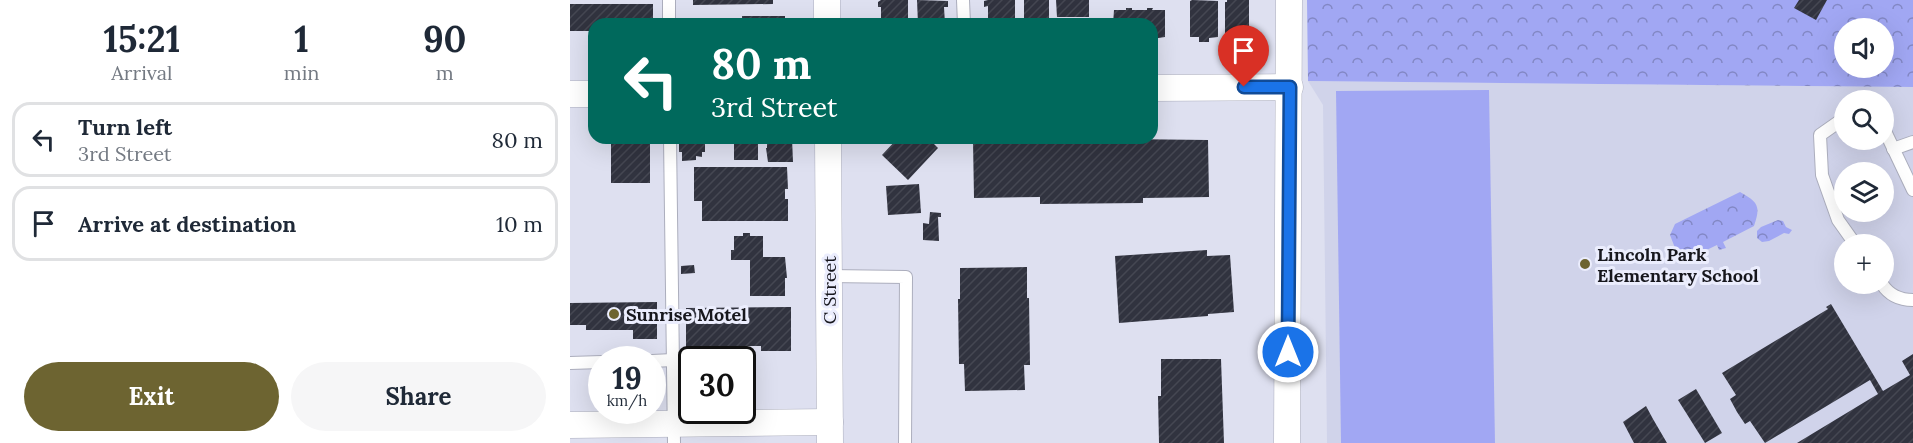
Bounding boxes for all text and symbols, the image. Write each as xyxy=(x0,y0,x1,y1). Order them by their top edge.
text: 15:21 xyxy=(103,16,180,62)
text: 1 xyxy=(294,16,309,62)
text: 90 xyxy=(423,16,467,62)
map controls xyxy=(1834,18,1894,294)
button: sound xyxy=(1834,18,1894,78)
pin xyxy=(1218,25,1269,87)
icon: arrive xyxy=(1227,34,1260,67)
text: 80 m xyxy=(711,37,811,91)
icon: left xyxy=(612,42,690,120)
text: Arrival xyxy=(111,60,172,85)
text: min xyxy=(284,60,319,85)
text: m xyxy=(436,60,454,85)
text: 3rd Street xyxy=(711,90,837,124)
button: search xyxy=(1834,90,1894,150)
text: Turn left xyxy=(78,113,172,141)
icon: left xyxy=(27,123,60,156)
text: 80 m xyxy=(492,126,543,154)
text: 3rd Street xyxy=(78,141,172,166)
button: layers xyxy=(1834,162,1894,222)
icon: arrive xyxy=(27,207,60,240)
text: Arrive at destination xyxy=(78,210,296,238)
text: 10 m xyxy=(496,210,543,238)
button: + xyxy=(1834,234,1894,294)
place label: Lincoln Park Elementary School xyxy=(1597,243,1759,287)
street label: C Street xyxy=(818,256,841,324)
marker: Lincoln Park Elementary School xyxy=(1578,257,1592,271)
place label: Sunrise Motel xyxy=(626,303,747,326)
marker: Sunrise Motel xyxy=(607,307,621,321)
position arrow xyxy=(1256,320,1320,384)
speed limit sign: 30 xyxy=(678,346,756,424)
text: 19 xyxy=(612,359,642,397)
button: Exit xyxy=(24,362,279,431)
button: Share xyxy=(291,362,546,431)
text: km/h xyxy=(607,391,647,410)

